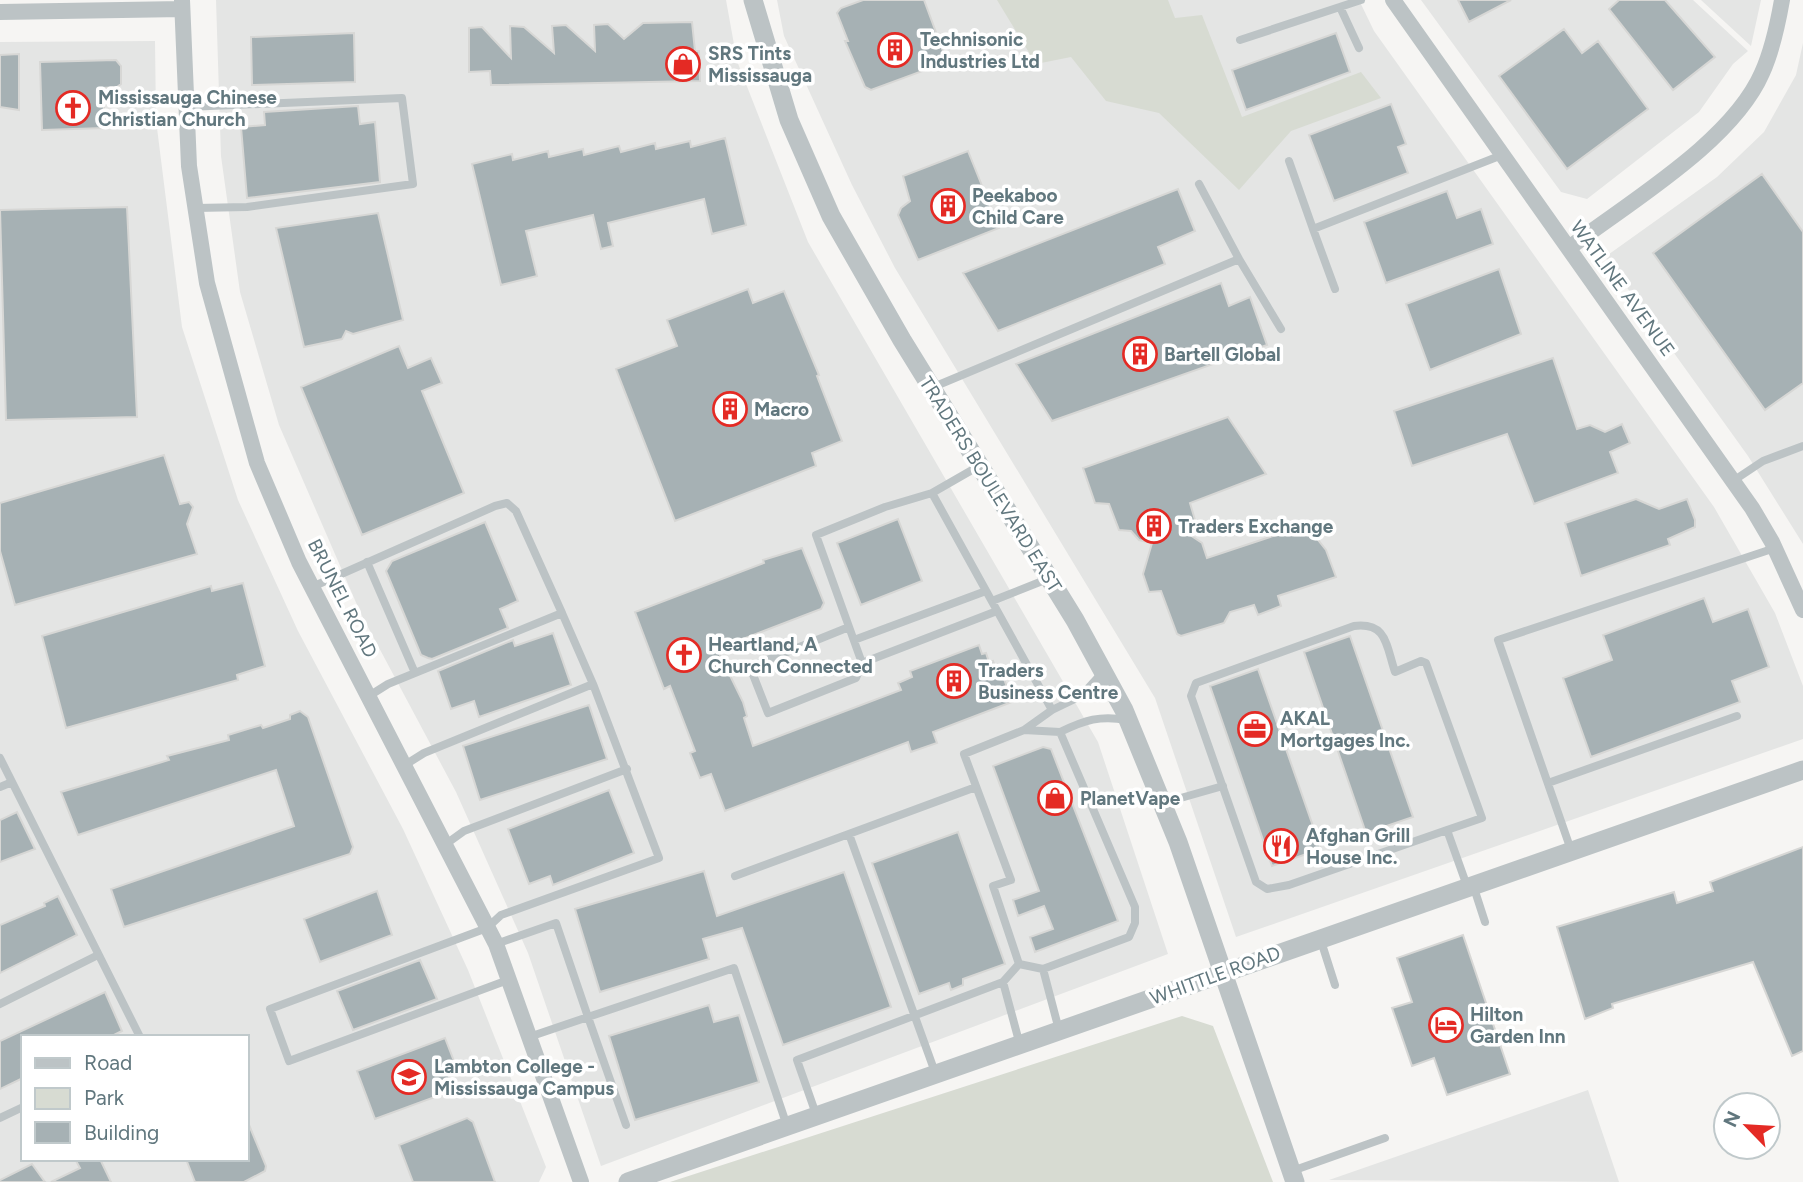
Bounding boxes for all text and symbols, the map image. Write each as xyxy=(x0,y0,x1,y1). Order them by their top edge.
place label: Technisonic Industries Ltd xyxy=(920,28,1040,73)
building icon: Technisonic Industries Ltd xyxy=(876,31,914,69)
place label: SRS Tints Mississauga xyxy=(708,42,812,87)
shop icon: SRS Tints Mississauga xyxy=(664,45,702,83)
place label: Mississauga Chinese Christian Church xyxy=(98,86,277,131)
church icon: Mississauga Chinese Christian Church xyxy=(54,89,92,127)
place label: Peekaboo Child Care xyxy=(972,184,1064,229)
building icon: Peekaboo Child Care xyxy=(929,187,967,225)
street label: WATLINE AVENUE xyxy=(1566,216,1680,361)
building icon: Bartell Global xyxy=(1121,335,1159,373)
place label: Bartell Global xyxy=(1164,343,1281,366)
street label: TRADERS BOULEVARD EAST xyxy=(915,372,1067,597)
building icon: Macro xyxy=(711,390,749,428)
place label: Macro xyxy=(754,398,809,421)
building icon: Traders Exchange xyxy=(1135,507,1173,545)
place label: Traders Exchange xyxy=(1178,515,1334,538)
street label: BRUNEL ROAD xyxy=(303,535,382,661)
place label: Heartland, A Church Connected xyxy=(708,633,873,678)
church icon: Heartland, A Church Connected xyxy=(665,636,703,674)
place label: Traders Business Centre xyxy=(978,659,1119,704)
building icon: Traders Business Centre xyxy=(935,662,973,700)
place label: AKAL Mortgages Inc. xyxy=(1280,707,1410,752)
office icon: AKAL Mortgages Inc. xyxy=(1236,710,1274,748)
shop icon: PlanetVape xyxy=(1036,779,1074,817)
place label: PlanetVape xyxy=(1080,787,1181,810)
place label: Afghan Grill House Inc. xyxy=(1306,824,1410,869)
restaurant icon: Afghan Grill House Inc. xyxy=(1262,827,1300,865)
street label: WHITTLE ROAD xyxy=(1147,941,1283,1010)
place label: Hilton Garden Inn xyxy=(1470,1003,1566,1048)
hotel icon: Hilton Garden Inn xyxy=(1427,1006,1465,1044)
legend xyxy=(21,1035,248,1161)
text: Road xyxy=(84,1050,132,1075)
place label: Lambton College - Mississauga Campus xyxy=(434,1055,614,1100)
school or university icon: Lambton College - Mississauga Campus xyxy=(390,1058,428,1096)
text: Park xyxy=(84,1085,125,1110)
north arrow xyxy=(1712,1091,1782,1161)
text: N xyxy=(1719,1108,1746,1131)
text: Building xyxy=(84,1120,159,1145)

